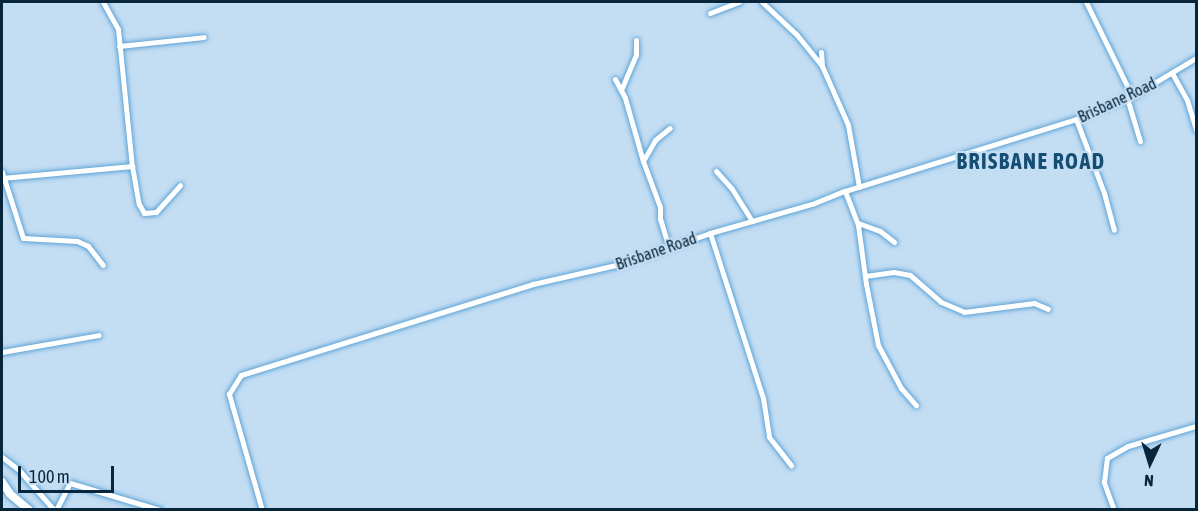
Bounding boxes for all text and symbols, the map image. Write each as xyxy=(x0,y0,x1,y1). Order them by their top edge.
street label: Brisbane Road xyxy=(1075,73,1159,127)
district label: BRISBANE ROAD xyxy=(956,149,1106,175)
street label: Brisbane Road xyxy=(613,228,699,274)
north arrow xyxy=(1120,433,1180,493)
scale bar xyxy=(21,454,117,492)
text: 100 m xyxy=(29,466,70,487)
text: N xyxy=(1143,472,1154,490)

